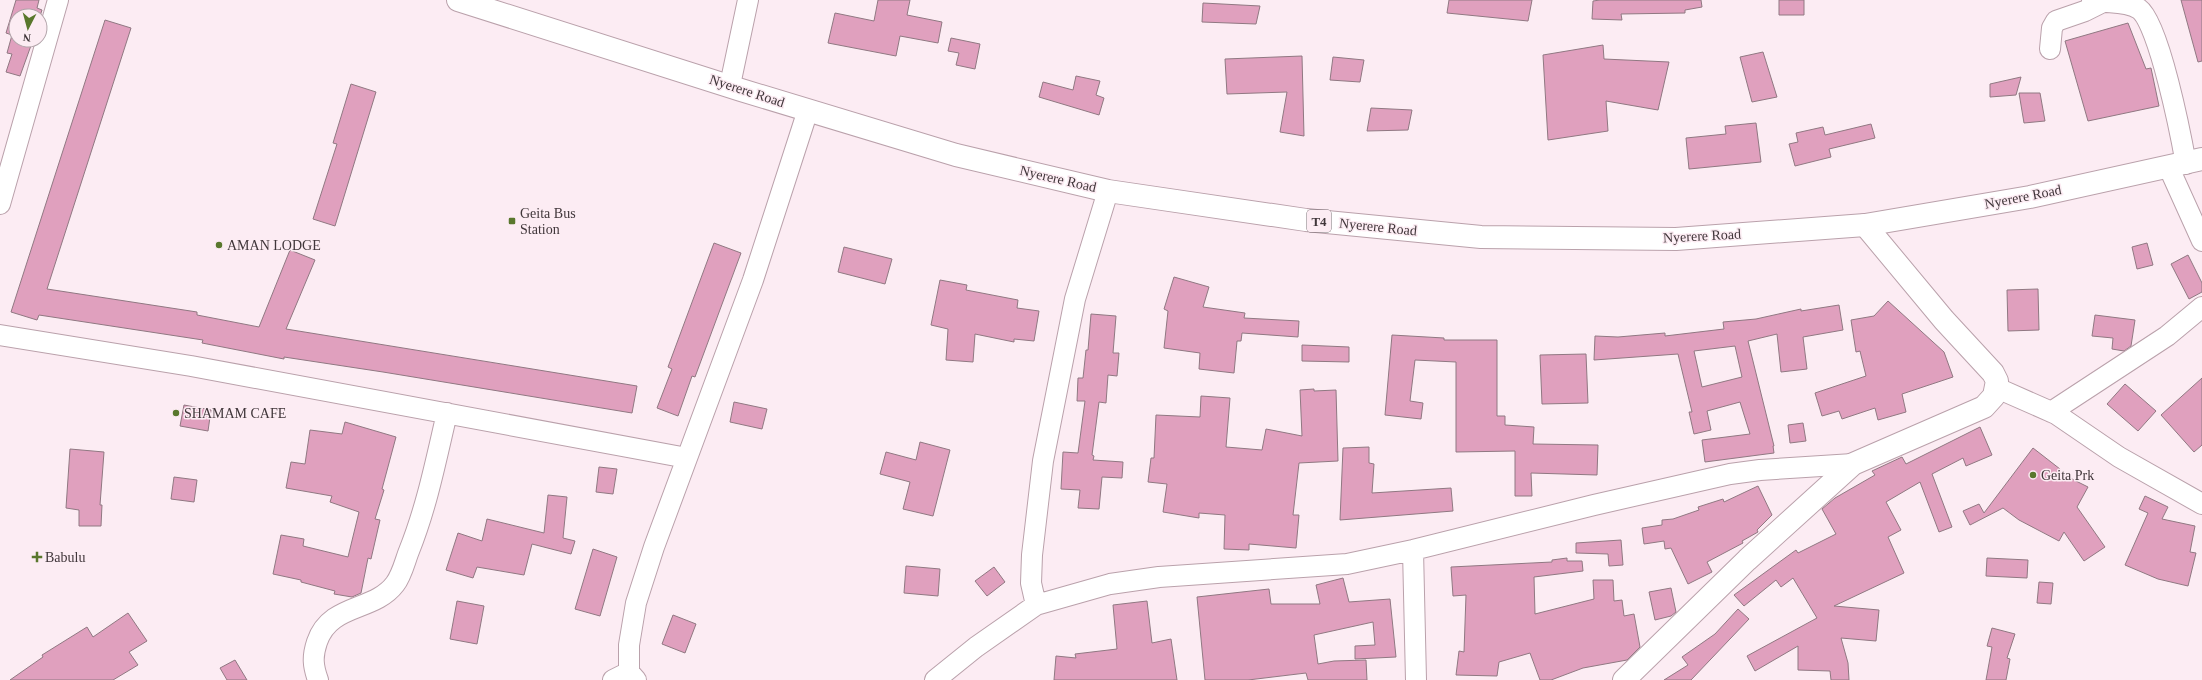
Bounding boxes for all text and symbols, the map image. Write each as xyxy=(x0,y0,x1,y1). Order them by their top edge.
north arrow xyxy=(8,8,48,48)
text: N xyxy=(22,32,32,44)
street label: Nyerere Road xyxy=(708,72,786,110)
street label: Nyerere Road xyxy=(1018,163,1098,195)
street label: Nyerere Road xyxy=(1983,182,2063,212)
place label: Geita Bus Station xyxy=(520,206,576,237)
road number: T4 xyxy=(1307,210,1331,232)
street label: Nyerere Road xyxy=(1338,215,1418,239)
marker: Geita Bus Station xyxy=(507,216,517,226)
street label: Nyerere Road xyxy=(1663,226,1741,246)
place label: AMAN LODGE xyxy=(227,238,321,253)
marker: AMAN LODGE xyxy=(214,240,224,250)
place label: SHAMAM CAFE xyxy=(184,406,286,421)
marker: SHAMAM CAFE xyxy=(171,408,181,418)
place label: Geita Prk xyxy=(2041,468,2094,483)
marker: Geita Prk xyxy=(2028,470,2038,480)
place label: Babulu xyxy=(45,550,85,565)
marker: Babulu xyxy=(32,552,42,562)

